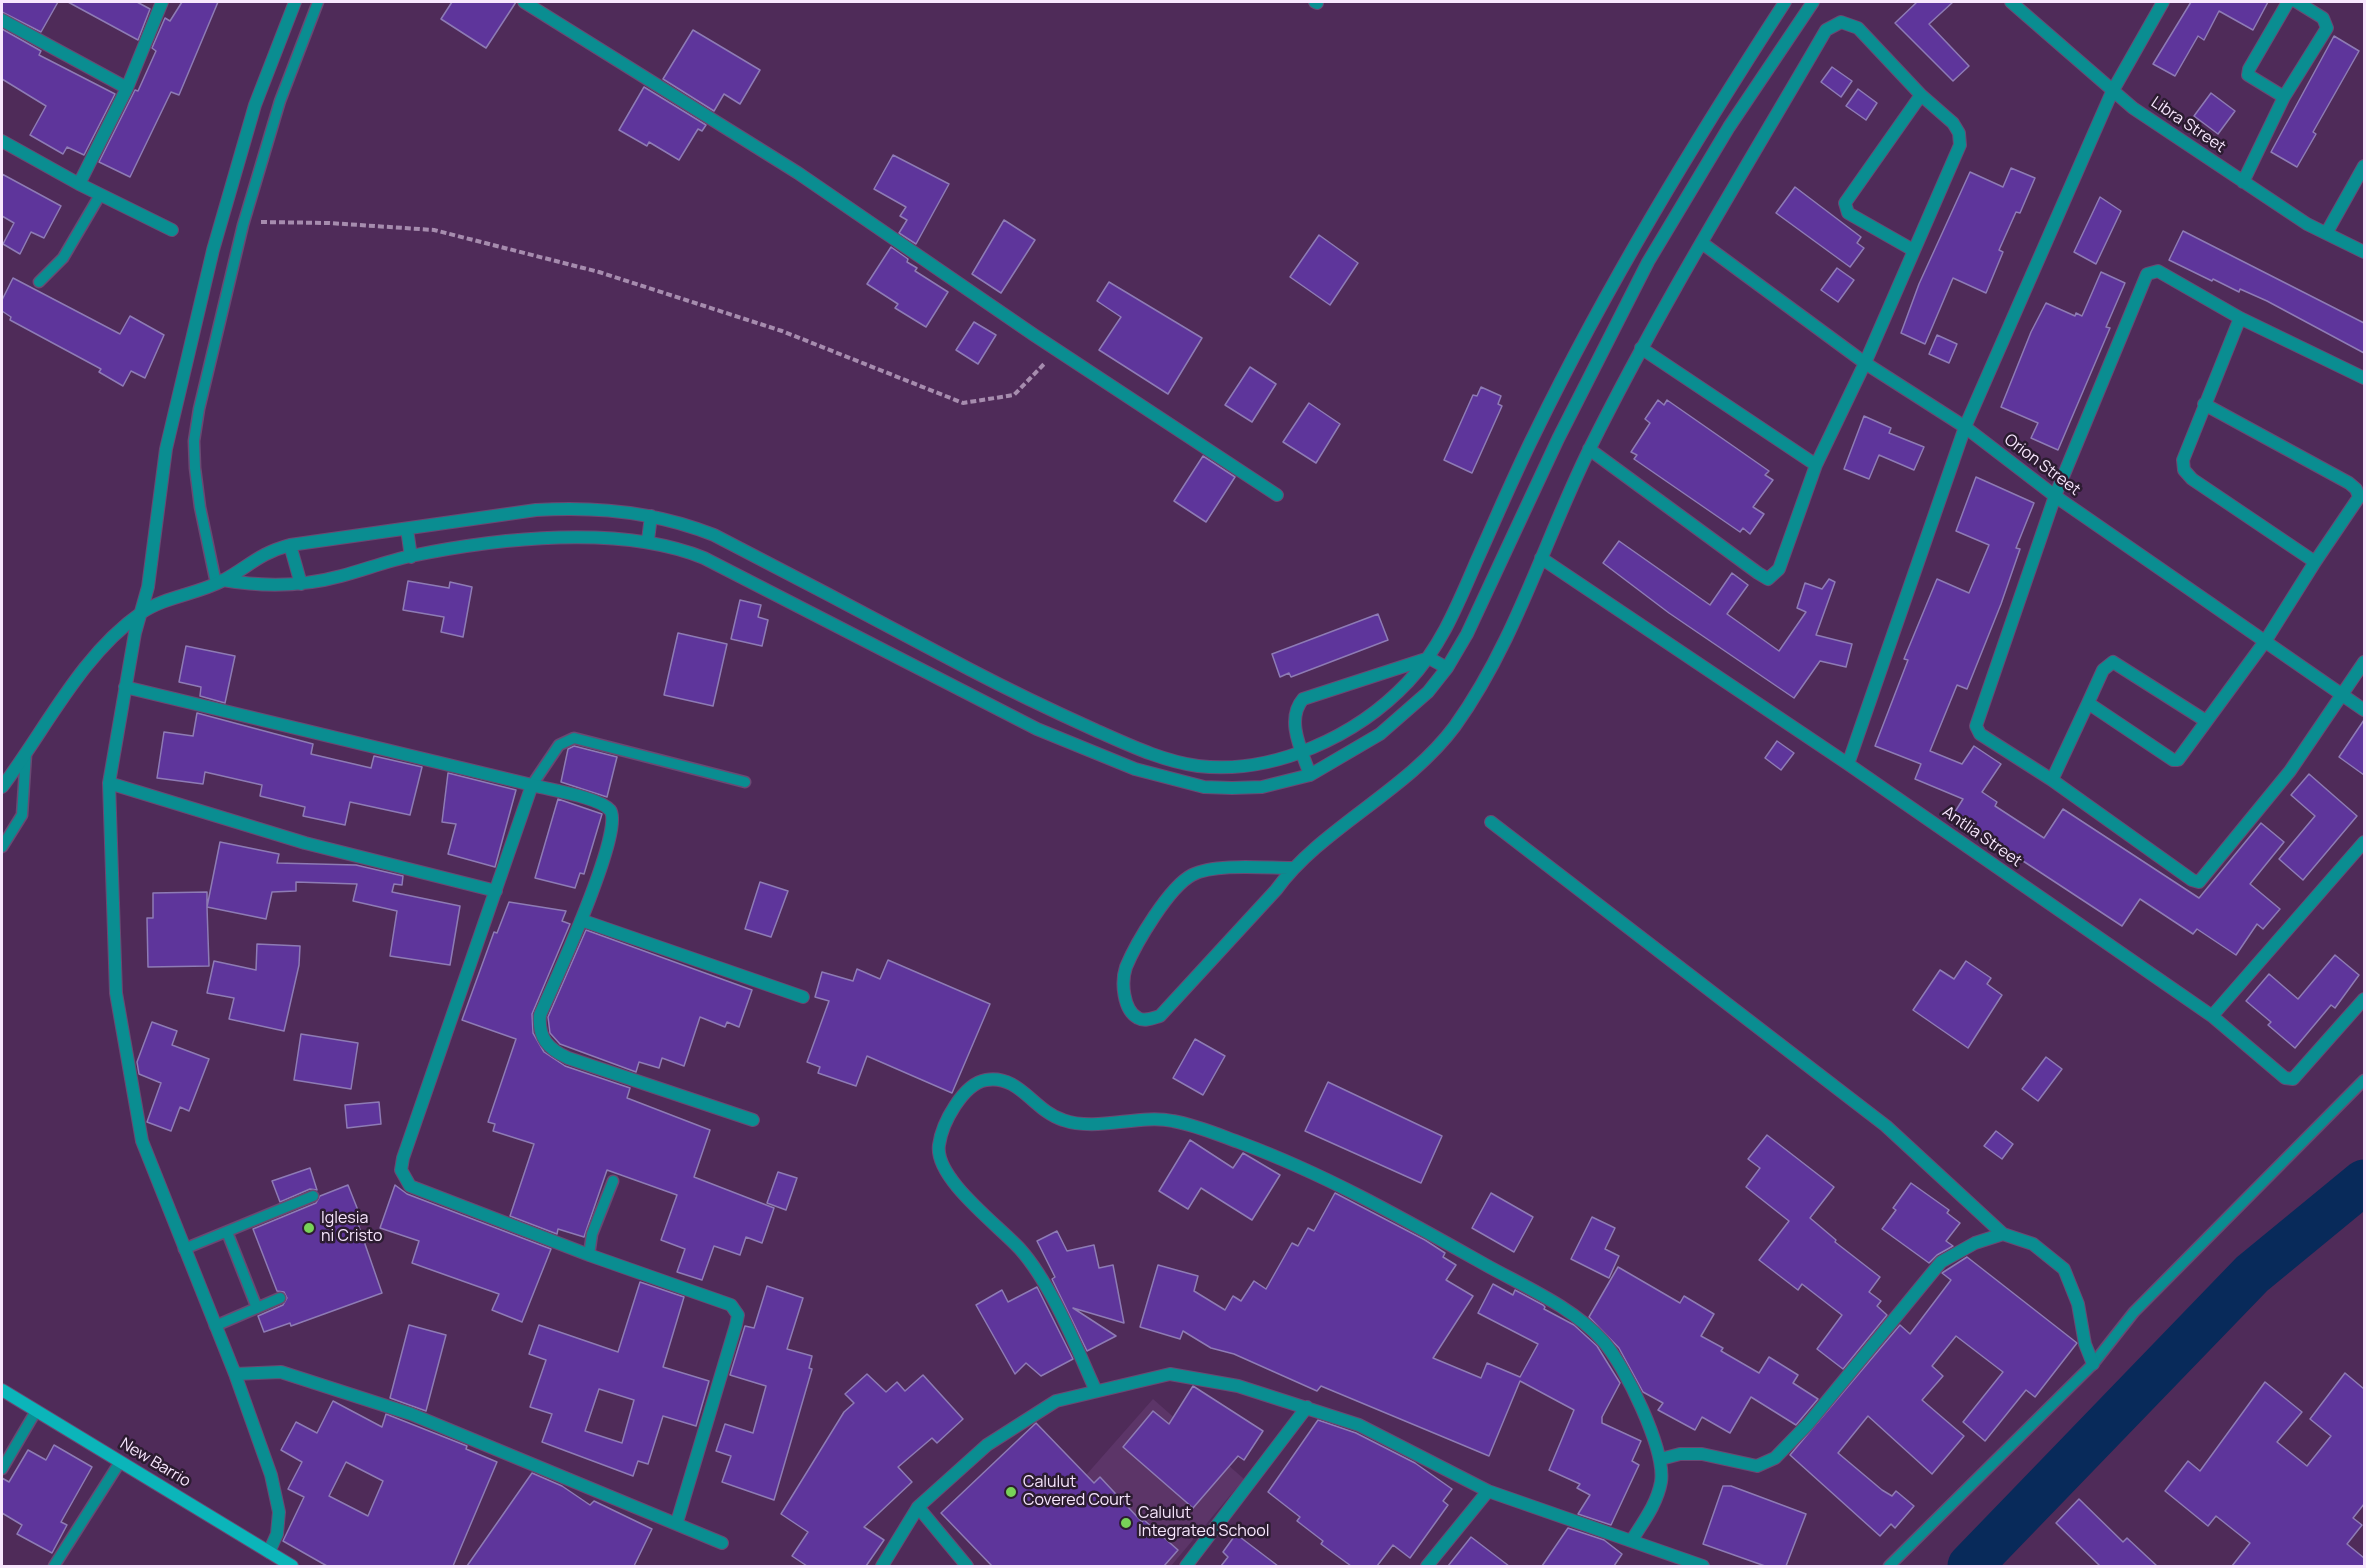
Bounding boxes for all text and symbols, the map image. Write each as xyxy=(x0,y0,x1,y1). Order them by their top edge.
street label: Libra Street xyxy=(2147,93,2229,157)
street label: Orion Street xyxy=(2000,430,2084,500)
street label: Antlia Street xyxy=(1939,803,2025,871)
place label: Iglesia ni Cristo xyxy=(321,1209,382,1247)
marker: Iglesia ni Cristo xyxy=(302,1221,316,1235)
street label: New Barrio xyxy=(116,1434,194,1492)
place label: Calulut Covered Court xyxy=(1023,1473,1131,1511)
marker: Calulut Covered Court xyxy=(1004,1485,1018,1499)
place label: Calulut Integrated School xyxy=(1138,1504,1269,1542)
marker: Calulut Integrated School xyxy=(1119,1516,1133,1530)

